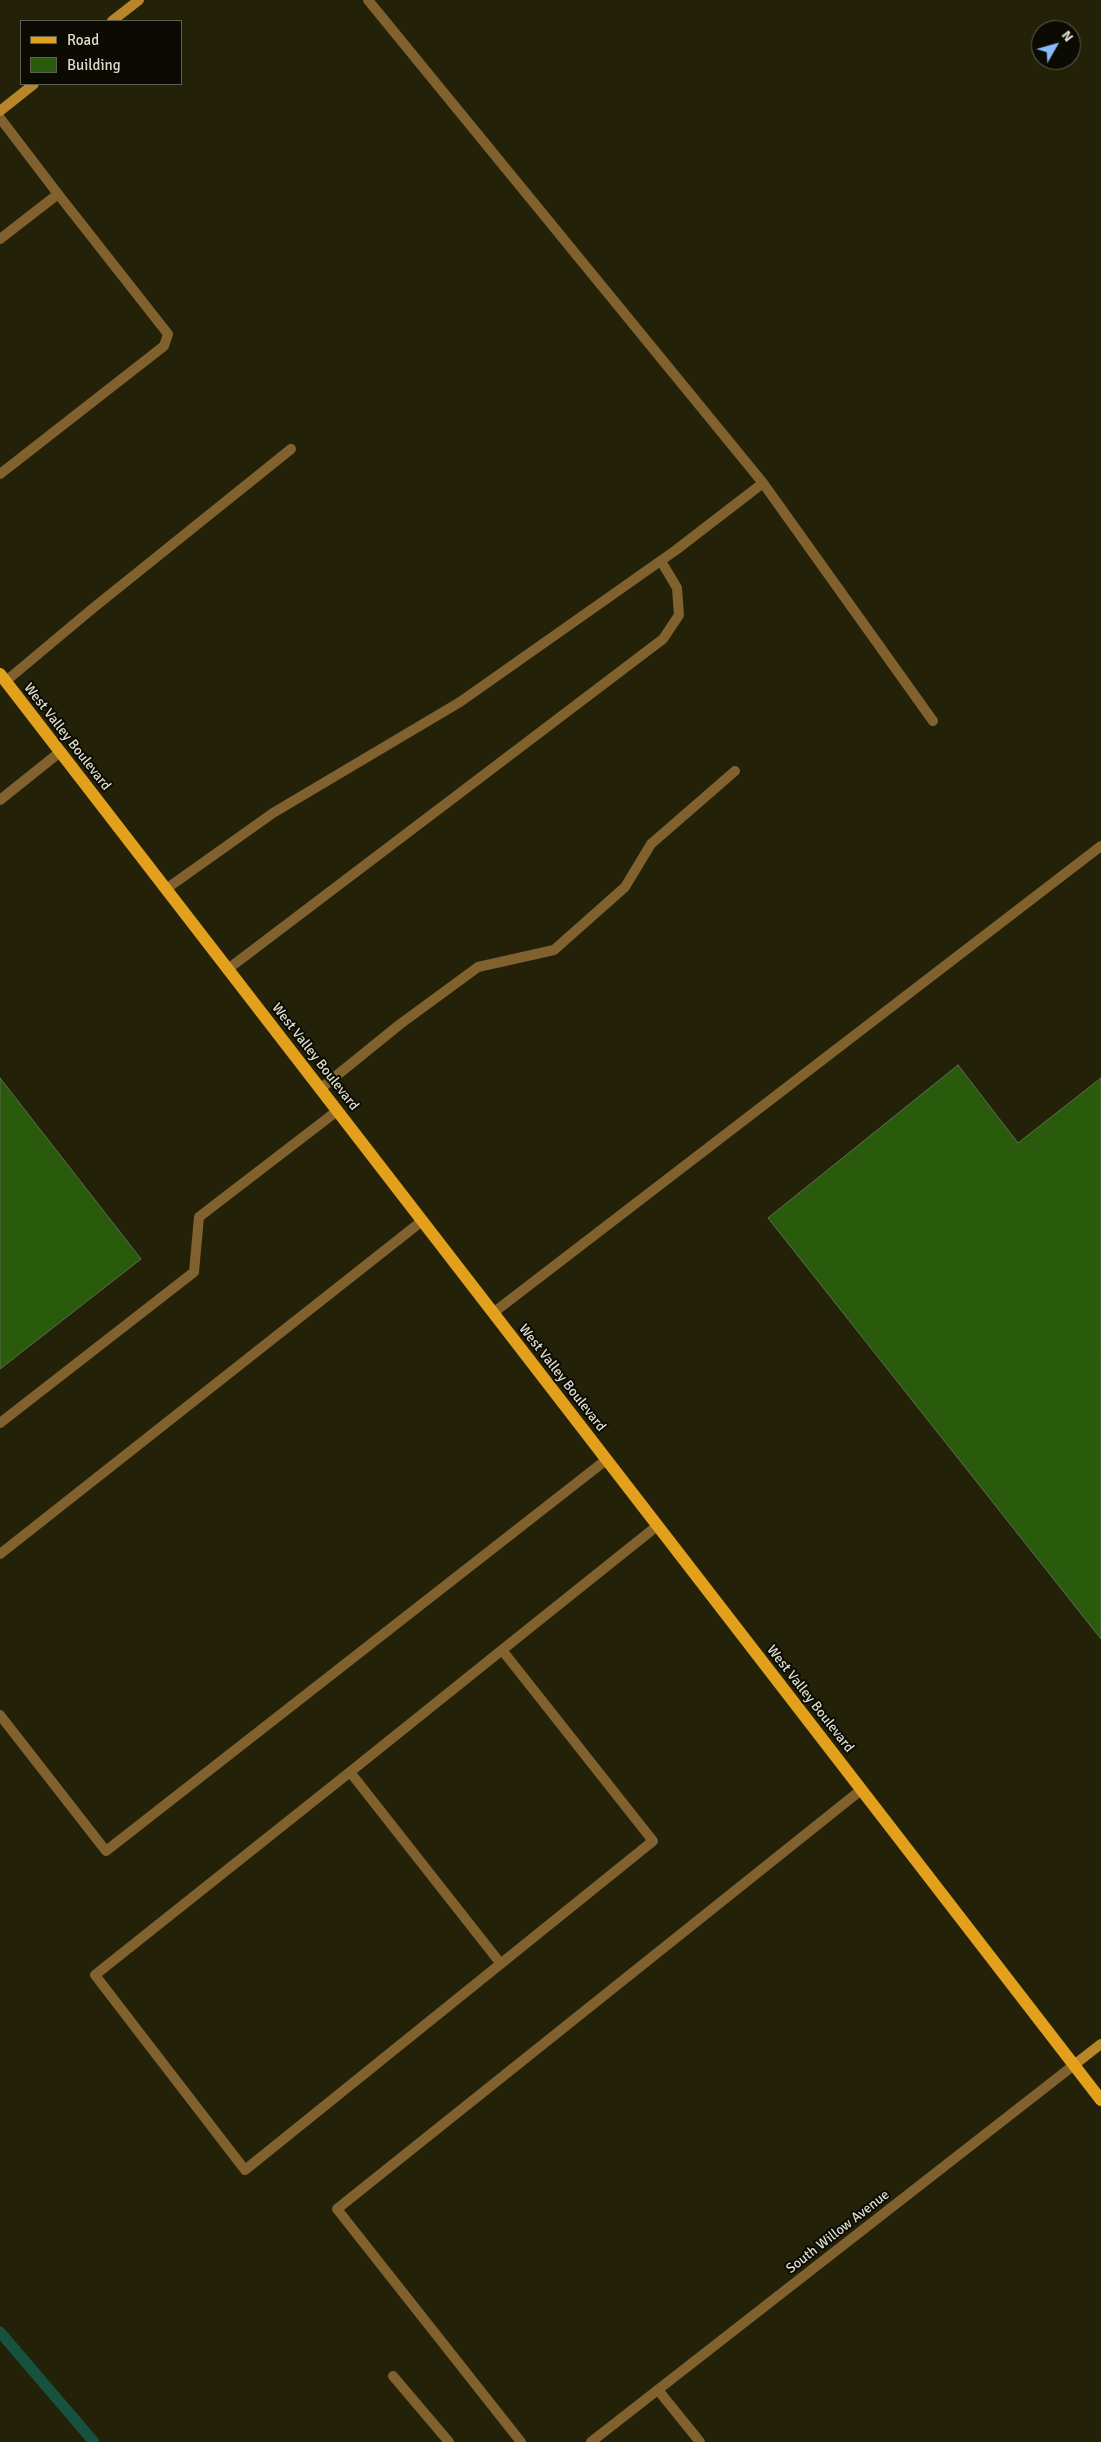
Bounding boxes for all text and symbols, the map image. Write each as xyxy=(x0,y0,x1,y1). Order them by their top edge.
legend xyxy=(20,20,182,85)
north arrow xyxy=(1031,20,1081,70)
text: N xyxy=(1058,27,1077,45)
text: Road xyxy=(67,31,99,49)
text: Building xyxy=(67,56,121,74)
street label: West Valley Boulevard xyxy=(20,680,114,794)
street label: West Valley Boulevard xyxy=(268,1000,362,1114)
street label: West Valley Boulevard xyxy=(515,1321,609,1435)
street label: West Valley Boulevard xyxy=(763,1642,857,1756)
street label: South Willow Avenue xyxy=(783,2187,893,2277)

